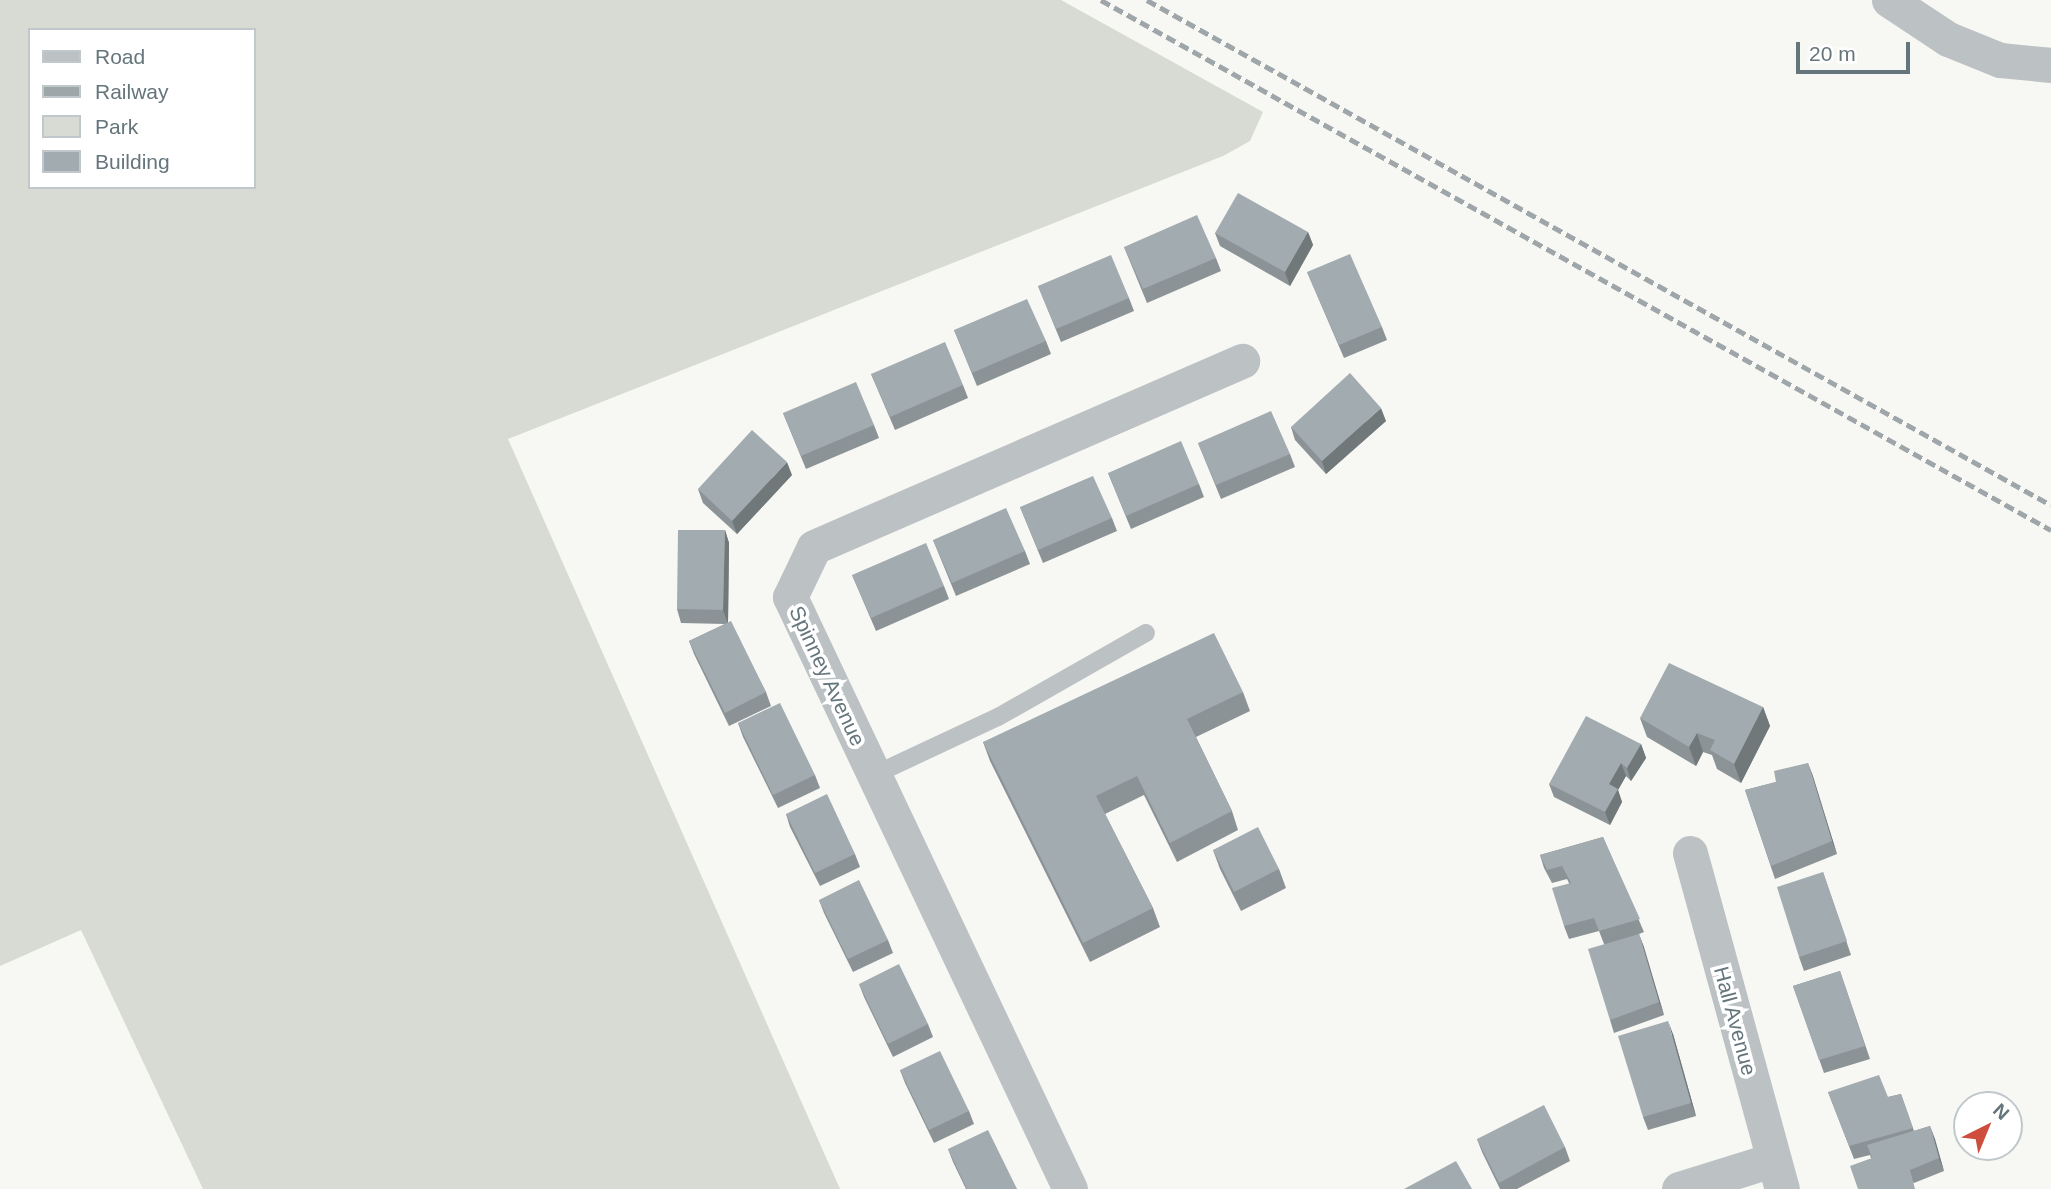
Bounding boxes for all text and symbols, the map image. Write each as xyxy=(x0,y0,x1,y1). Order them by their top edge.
legend xyxy=(28,28,256,189)
scale bar xyxy=(1799,28,1913,72)
text: 20 m xyxy=(1809,42,1856,65)
text: Road xyxy=(95,45,145,68)
text: Railway xyxy=(95,80,169,103)
text: Park xyxy=(95,115,138,138)
text: Building xyxy=(95,150,170,173)
street label: Spinney Avenue xyxy=(783,602,871,750)
street label: Hall Avenue xyxy=(1708,963,1762,1079)
north arrow xyxy=(1953,1091,2023,1161)
text: N xyxy=(1989,1099,2013,1124)

